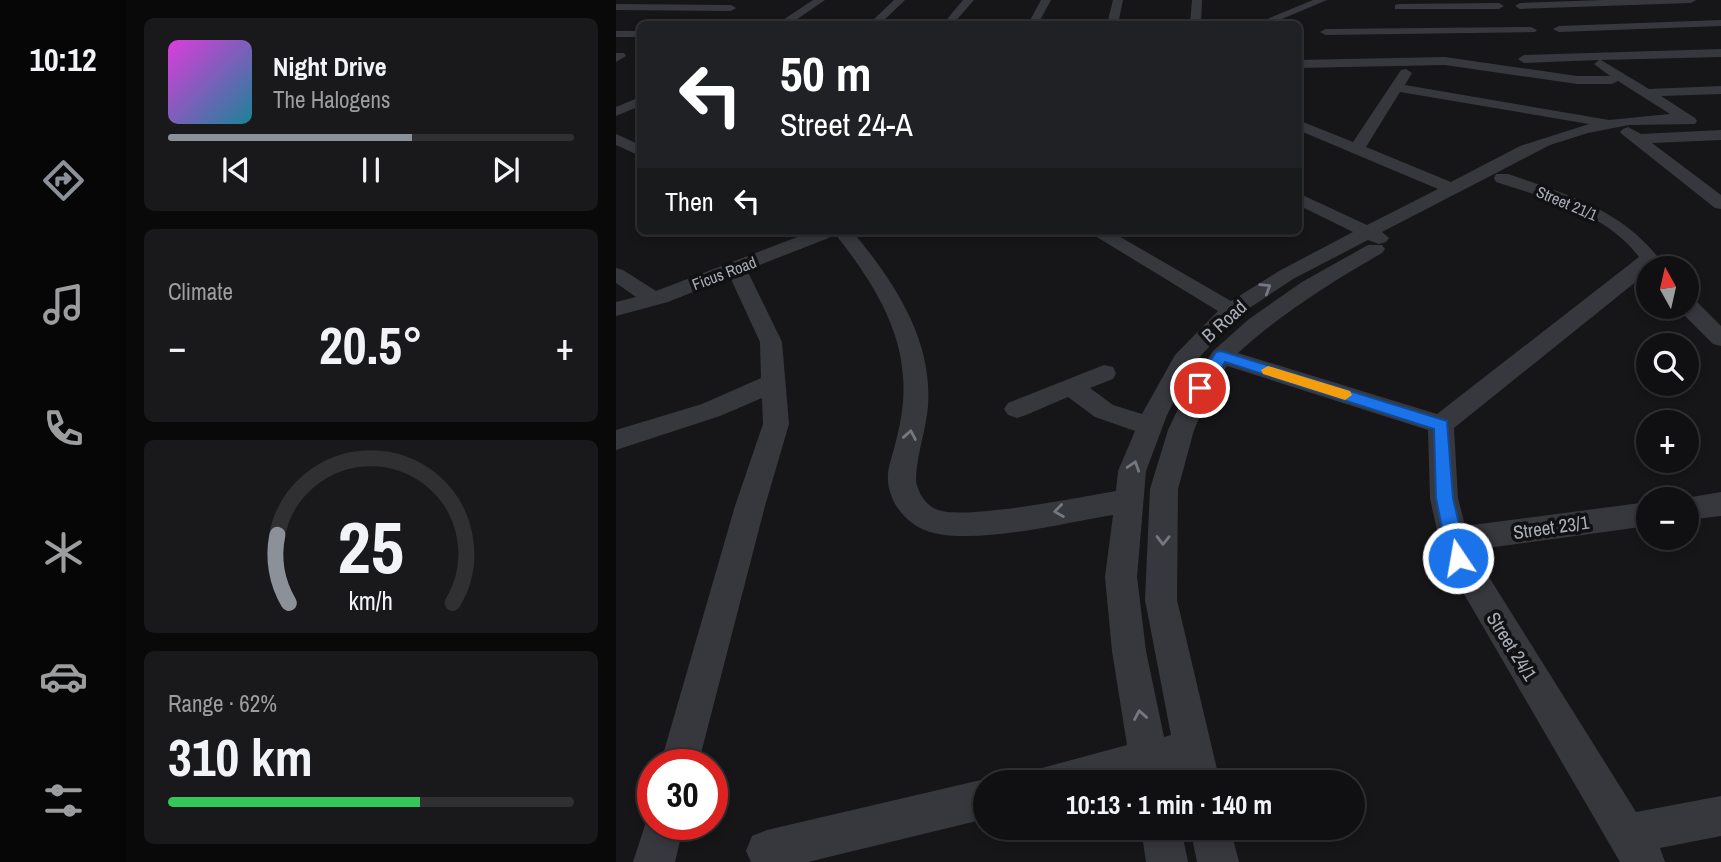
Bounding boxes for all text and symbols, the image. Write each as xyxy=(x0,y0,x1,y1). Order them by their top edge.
text: 10:12 xyxy=(29,38,97,81)
text: 50 m xyxy=(780,40,872,106)
text: Night Drive xyxy=(273,49,387,84)
icon: left xyxy=(665,49,756,140)
text: The Halogens xyxy=(273,84,390,115)
text: Street 24-A xyxy=(780,103,913,146)
icon: previous xyxy=(217,151,255,189)
icon: pause xyxy=(352,151,390,189)
icon: next xyxy=(487,151,525,189)
icon: directions xyxy=(39,156,88,205)
street label: Street 21/1 xyxy=(1533,180,1601,226)
icon: left xyxy=(728,182,766,220)
text: Then xyxy=(665,184,714,219)
street label: Ficus Road xyxy=(689,251,759,295)
north arrow xyxy=(1636,256,1699,318)
map controls xyxy=(1636,256,1699,550)
text: Climate xyxy=(168,276,233,307)
icon: music xyxy=(39,280,88,329)
one-way arrow xyxy=(1258,283,1271,296)
street label: B Road xyxy=(1196,294,1252,348)
text: 20.5° xyxy=(319,310,423,380)
text: − xyxy=(168,321,186,372)
text: + xyxy=(556,321,574,372)
button: search xyxy=(1636,333,1699,396)
pin xyxy=(1170,358,1230,418)
icon: arrive xyxy=(1181,369,1219,407)
icon: phone xyxy=(39,404,88,453)
button: + xyxy=(1636,410,1699,473)
one-way arrow xyxy=(902,429,917,441)
one-way arrow xyxy=(1126,460,1141,472)
button: − xyxy=(1636,487,1699,550)
text: 25 xyxy=(338,498,404,596)
one-way arrow xyxy=(1054,503,1065,518)
street label: Street 23/1 xyxy=(1511,509,1591,545)
position arrow xyxy=(1421,521,1495,595)
icon: climate xyxy=(39,528,88,577)
one-way arrow xyxy=(1155,535,1171,545)
text: km/h xyxy=(349,583,393,617)
street label: Street 24/1 xyxy=(1481,607,1543,685)
icon: car xyxy=(39,652,88,701)
text: Range · 62% xyxy=(168,688,277,719)
one-way arrow xyxy=(1134,709,1149,721)
text: 310 km xyxy=(168,722,313,792)
speed limit sign: 30 xyxy=(637,749,728,840)
icon: filters xyxy=(39,776,88,825)
text: 10:13 · 1 min · 140 m xyxy=(1066,787,1272,822)

